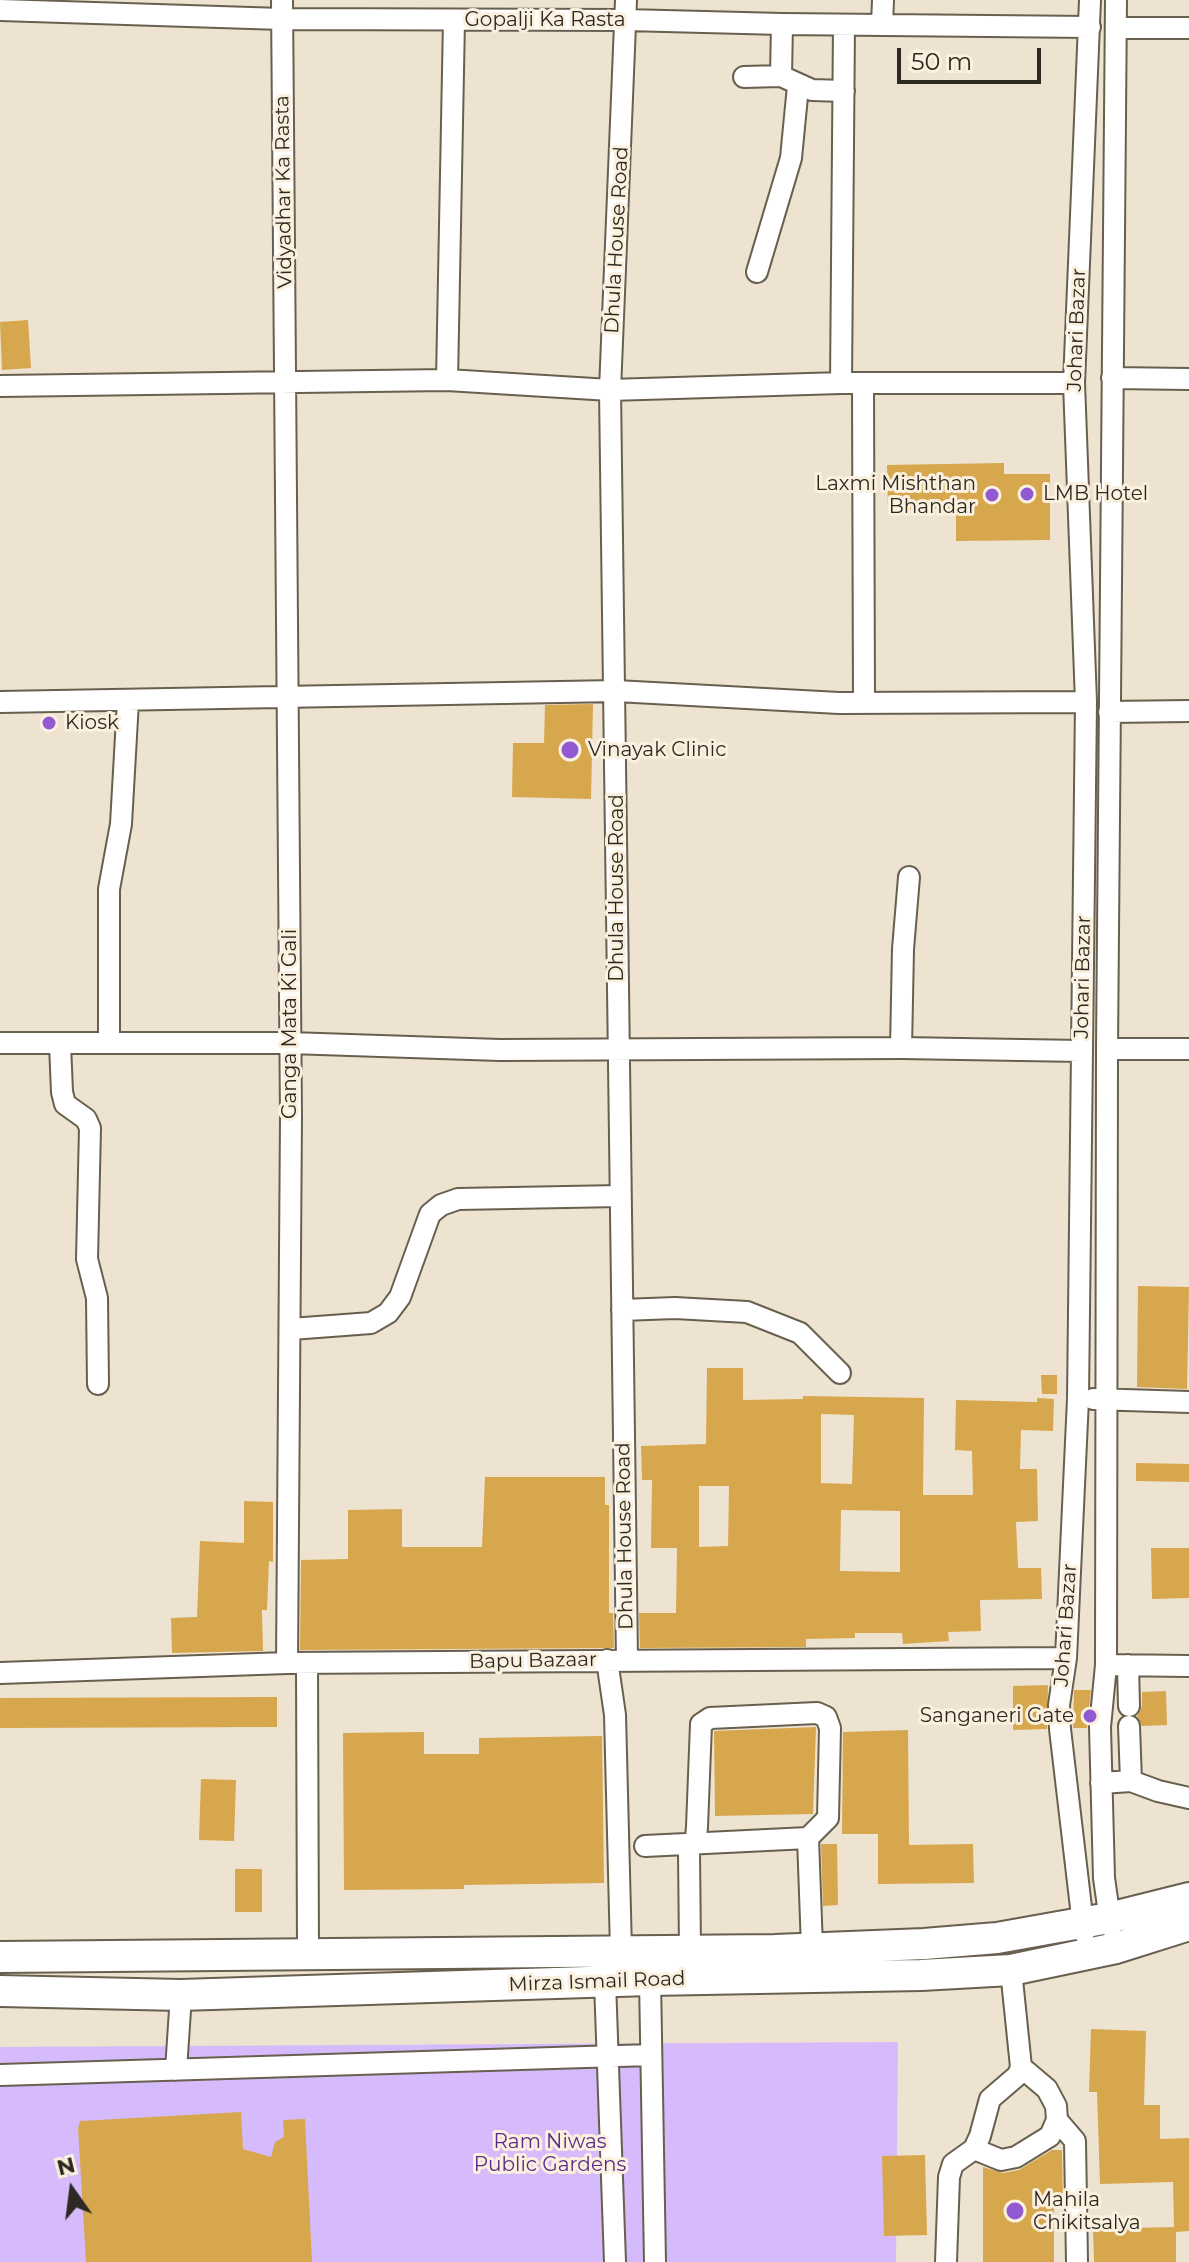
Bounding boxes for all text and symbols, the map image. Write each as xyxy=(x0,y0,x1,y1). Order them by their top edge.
street label: Gopalji Ka Rasta xyxy=(464,8,626,32)
scale bar xyxy=(901,32,1045,82)
text: 50 m xyxy=(911,47,972,76)
street label: Vidyadhar Ka Rasta xyxy=(270,95,298,289)
street label: Dhula House Road xyxy=(600,146,634,334)
street label: Johari Bazar xyxy=(1063,268,1091,392)
place label: Laxmi Mishthan Bhandar xyxy=(815,472,976,519)
place label: LMB Hotel xyxy=(1043,482,1148,506)
marker: LMB Hotel xyxy=(1018,485,1036,503)
marker: Laxmi Mishthan Bhandar xyxy=(983,486,1001,504)
place label: Kiosk xyxy=(65,711,119,735)
marker: Kiosk xyxy=(40,714,58,732)
place label: Vinayak Clinic xyxy=(588,738,726,762)
marker: Vinayak Clinic xyxy=(559,739,581,761)
street label: Dhula House Road xyxy=(605,794,629,982)
street label: Johari Bazar xyxy=(1070,915,1096,1039)
street label: Ganga Mata Ki Gali xyxy=(278,929,302,1119)
street label: Dhula House Road xyxy=(611,1442,639,1630)
street label: Johari Bazar xyxy=(1050,1563,1082,1687)
street label: Bapu Bazaar xyxy=(469,1648,597,1674)
place label: Sanganeri Gate xyxy=(920,1704,1074,1728)
marker: Sanganeri Gate xyxy=(1081,1707,1099,1725)
street label: Mirza Ismail Road xyxy=(508,1967,686,1997)
park label: Ram Niwas Public Gardens xyxy=(474,2130,626,2177)
north arrow xyxy=(32,2150,112,2230)
text: N xyxy=(54,2151,78,2181)
place label: Mahila Chikitsalya xyxy=(1033,2188,1140,2235)
marker: Mahila Chikitsalya xyxy=(1004,2200,1026,2222)

